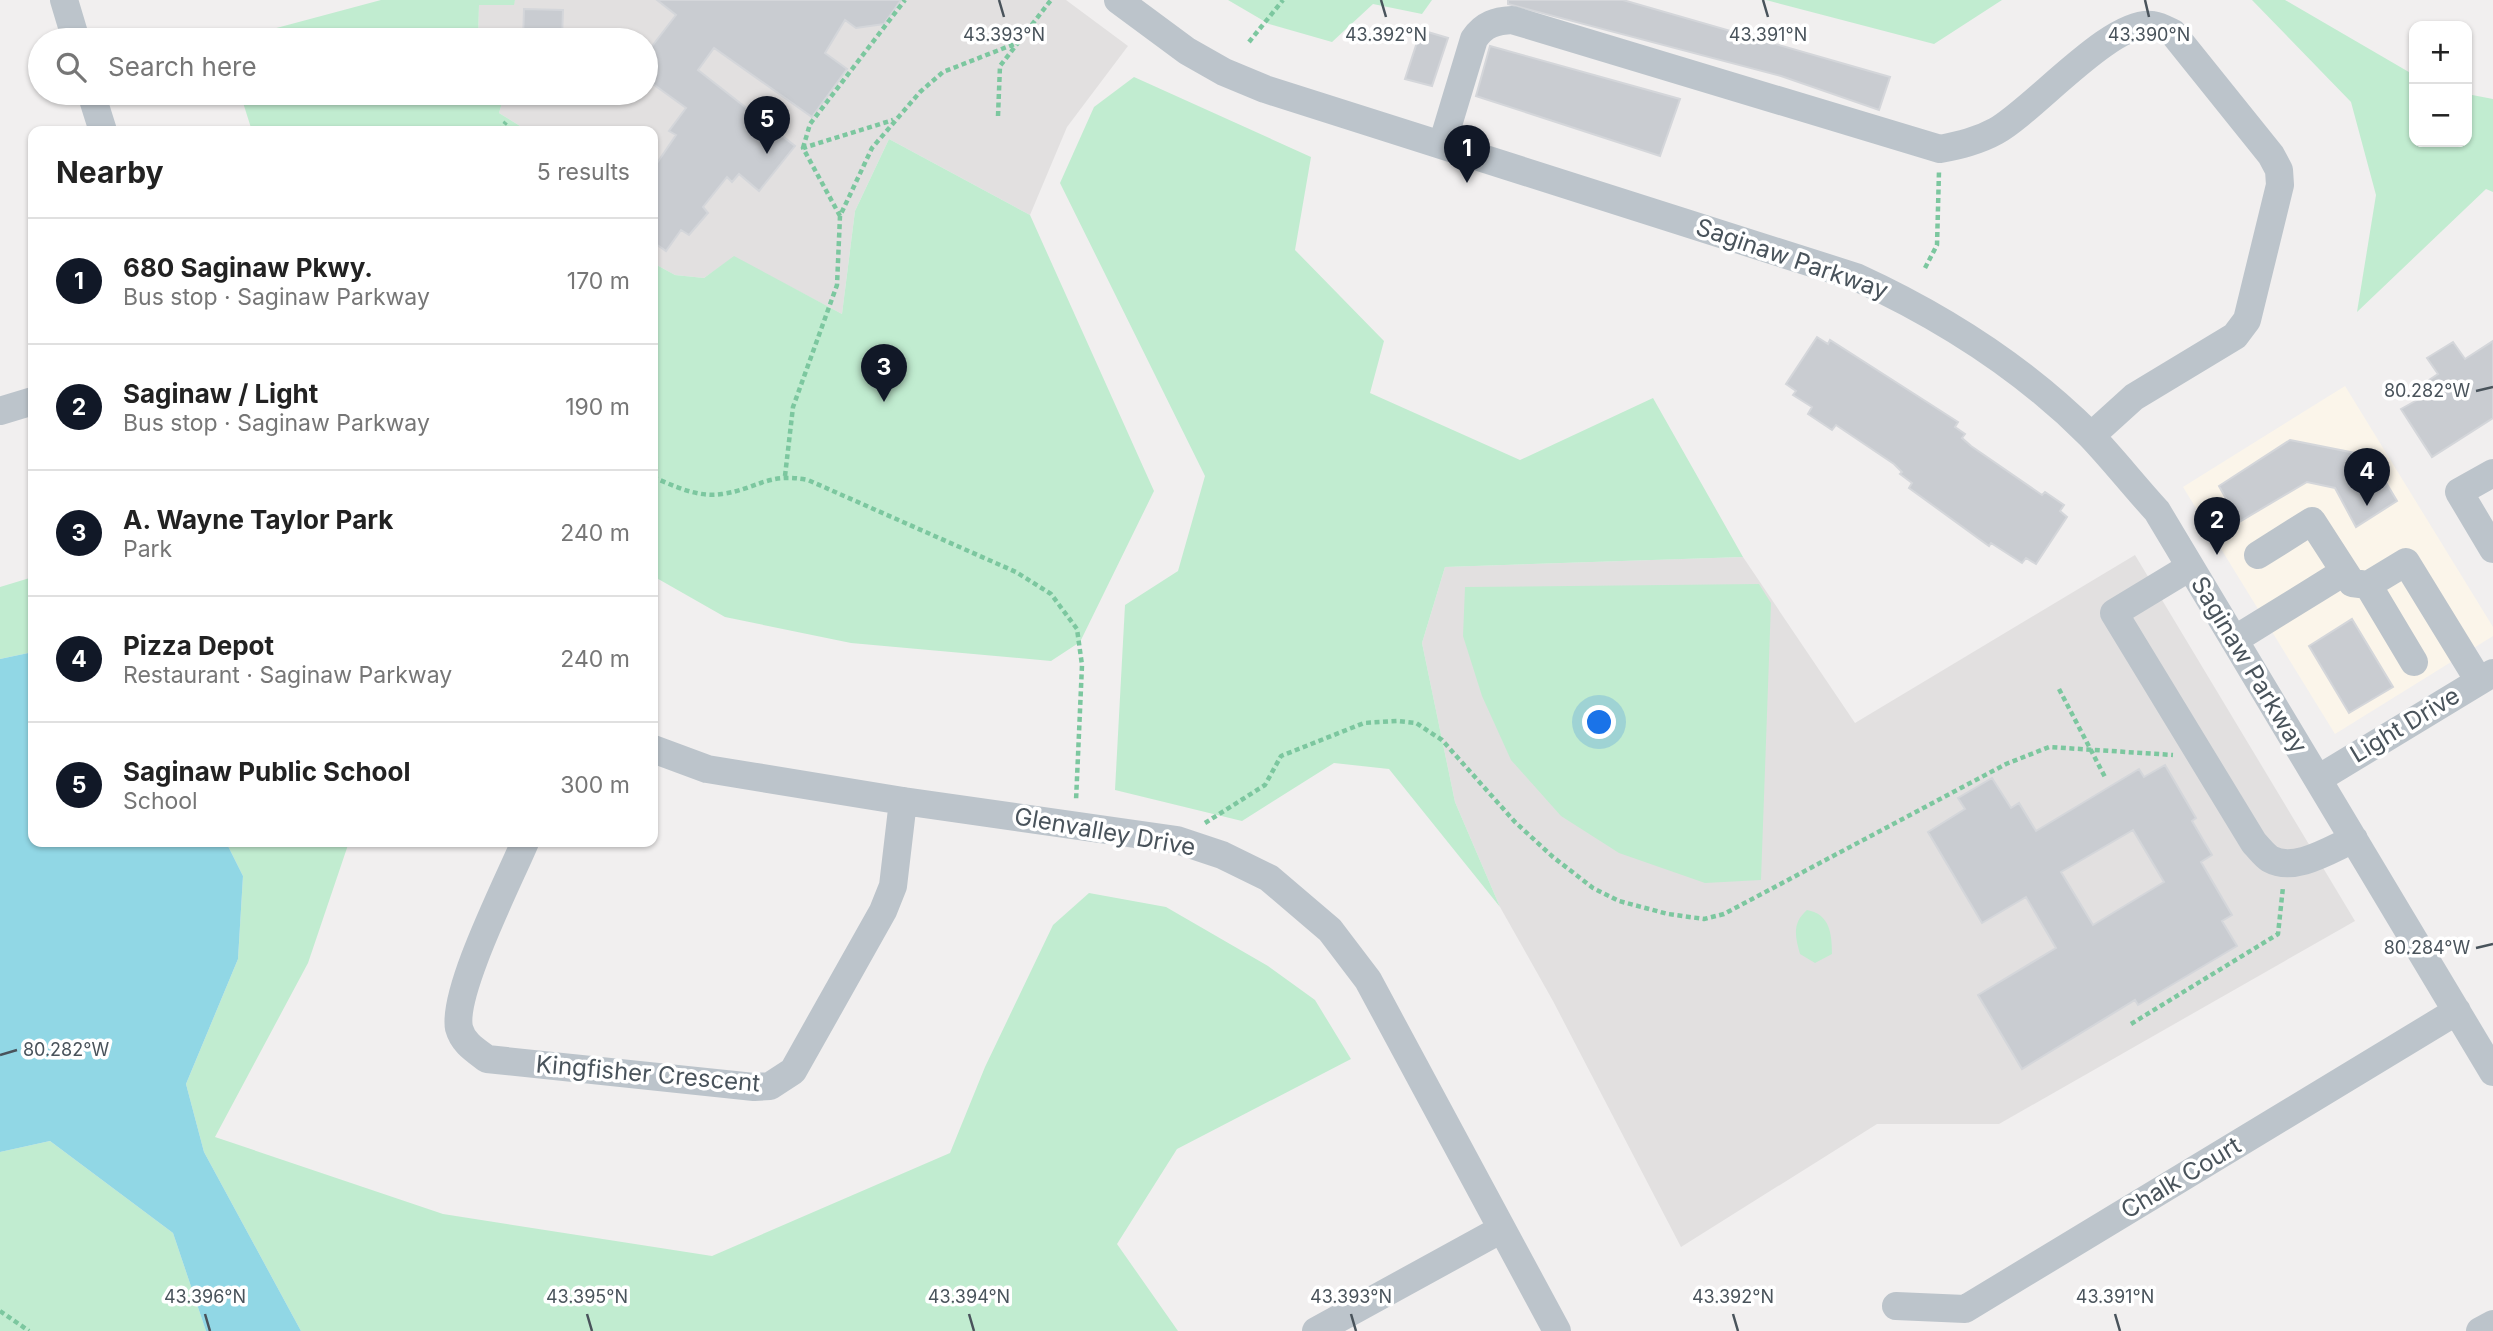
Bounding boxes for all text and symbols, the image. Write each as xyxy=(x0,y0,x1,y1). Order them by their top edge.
map controls xyxy=(2409,21,2472,147)
button: + xyxy=(2409,21,2472,84)
text: 43.393°N xyxy=(963,24,1045,45)
text: 43.392°N xyxy=(1345,24,1427,45)
text: 43.391°N xyxy=(1729,24,1807,45)
text: 43.390°N xyxy=(2108,24,2190,45)
search box xyxy=(28,28,658,105)
icon: search xyxy=(52,48,90,86)
text: Search here xyxy=(108,51,257,82)
button: − xyxy=(2409,84,2472,147)
pin: 5 xyxy=(744,96,790,154)
pin: 1 xyxy=(1444,125,1490,183)
text: Nearby xyxy=(56,154,164,190)
text: 5 results xyxy=(537,158,630,186)
street label: Saginaw Parkway xyxy=(1692,212,1892,305)
text: 680 Saginaw Pkwy. xyxy=(123,252,373,283)
text: 1 xyxy=(74,267,84,295)
text: 170 m xyxy=(567,267,630,295)
text: Bus stop · Saginaw Parkway xyxy=(123,283,430,311)
pin: 3 xyxy=(861,344,907,402)
text: Saginaw / Light xyxy=(123,378,318,409)
text: 80.282°W xyxy=(2384,380,2470,401)
text: 2 xyxy=(72,393,86,421)
text: 190 m xyxy=(565,393,630,421)
text: Bus stop · Saginaw Parkway xyxy=(123,409,430,437)
pin: 4 xyxy=(2344,448,2390,506)
pin: 2 xyxy=(2194,497,2240,555)
text: A. Wayne Taylor Park xyxy=(123,504,393,535)
text: 3 xyxy=(72,519,86,547)
text: 240 m xyxy=(560,519,630,547)
text: Park xyxy=(123,535,172,563)
street label: Saginaw Parkway xyxy=(2185,571,2314,758)
text: Pizza Depot xyxy=(123,630,274,661)
text: 4 xyxy=(71,645,87,673)
text: 240 m xyxy=(560,645,630,673)
text: Restaurant · Saginaw Parkway xyxy=(123,661,452,689)
street label: Light Drive xyxy=(2345,681,2465,769)
your location xyxy=(1582,705,1616,739)
text: Saginaw Public School xyxy=(123,756,411,787)
text: 5 xyxy=(72,771,86,799)
text: 300 m xyxy=(560,771,630,799)
text: School xyxy=(123,787,198,815)
street label: Glenvalley Drive xyxy=(1012,801,1198,862)
text: 80.284°W xyxy=(2384,937,2471,958)
text: 80.282°W xyxy=(23,1039,109,1060)
street label: Kingfisher Crescent xyxy=(535,1049,762,1098)
street label: Chalk Court xyxy=(2116,1130,2246,1225)
text: 43.396°N xyxy=(164,1286,246,1307)
text: 43.395°N xyxy=(546,1286,628,1307)
text: 43.394°N xyxy=(928,1286,1010,1307)
text: 43.393°N xyxy=(1310,1286,1392,1307)
text: 43.392°N xyxy=(1692,1286,1774,1307)
text: 43.391°N xyxy=(2076,1286,2154,1307)

